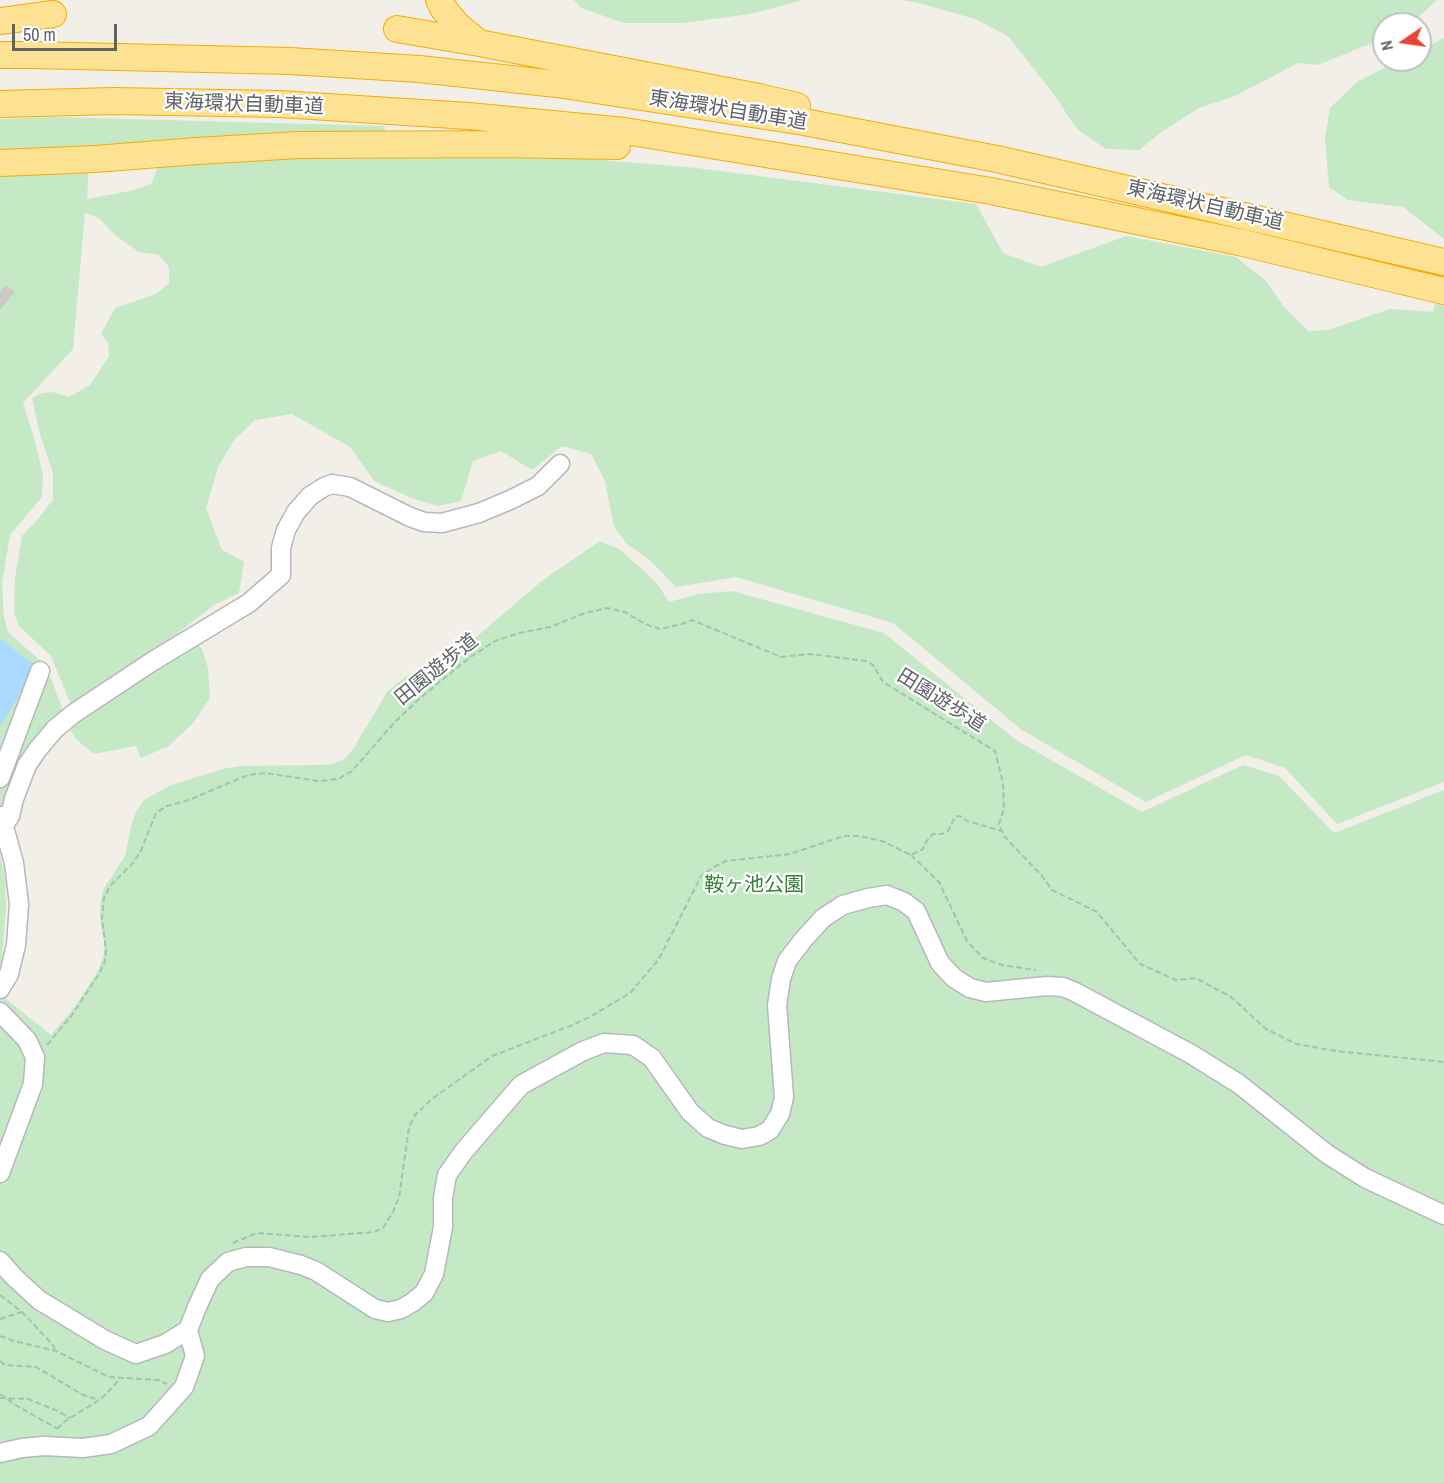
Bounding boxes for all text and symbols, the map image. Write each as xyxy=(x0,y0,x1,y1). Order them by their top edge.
scale bar xyxy=(15,12,120,50)
north arrow xyxy=(1372,12,1432,72)
text: 50 m xyxy=(23,22,56,47)
text: N xyxy=(1375,39,1398,53)
street label: 東海環状自動車道 xyxy=(647,87,809,135)
street label: 東海環状自動車道 xyxy=(164,90,324,120)
street label: 東海環状自動車道 xyxy=(1124,176,1286,236)
street label: 田園遊歩道 xyxy=(391,629,483,711)
street label: 田園遊歩道 xyxy=(892,664,990,738)
park label: 鞍ヶ池公園 xyxy=(704,874,804,898)

